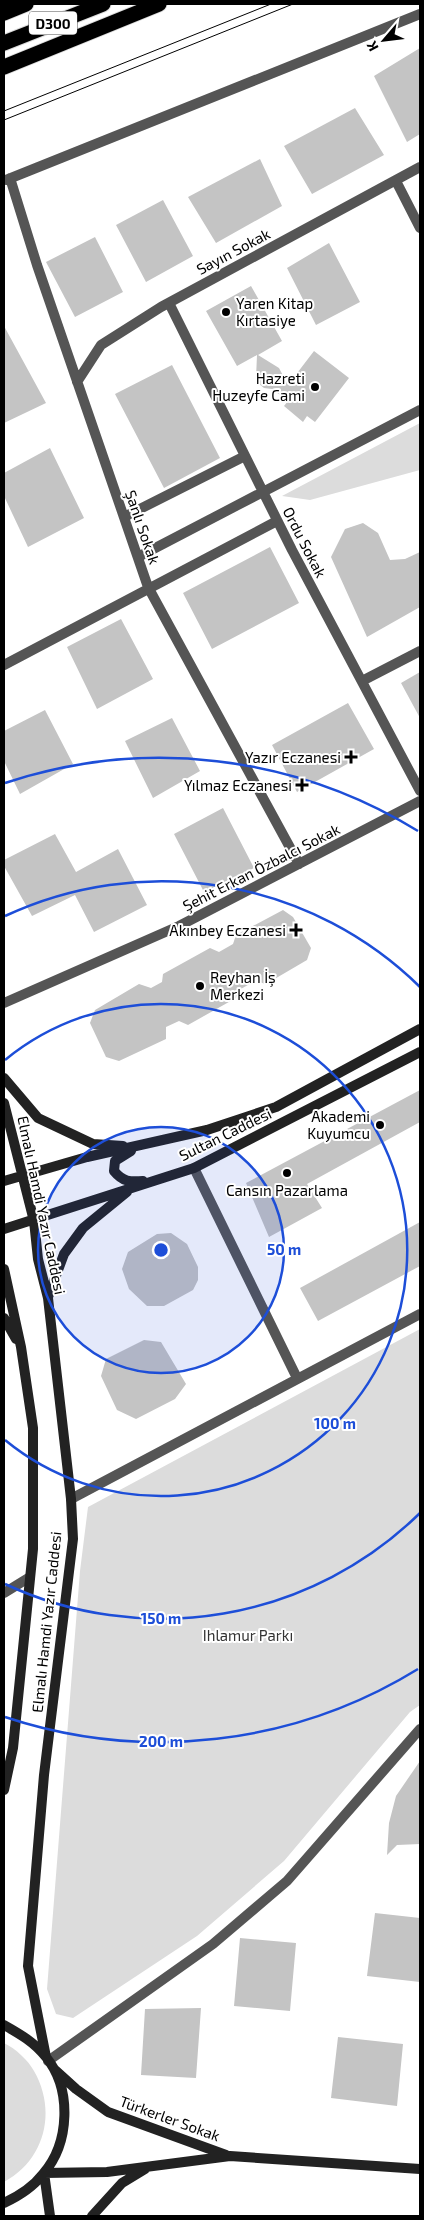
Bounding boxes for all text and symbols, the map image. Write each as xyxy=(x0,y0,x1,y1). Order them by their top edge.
road number: D300 xyxy=(29,12,77,34)
north arrow xyxy=(359,15,409,65)
text: K xyxy=(362,38,382,54)
street label: Sayın Sokak xyxy=(193,224,273,278)
place label: Yaren Kitap Kırtasiye xyxy=(236,294,313,329)
marker: Yaren Kitap Kırtasiye xyxy=(220,306,232,318)
place label: Hazreti Huzeyfe Cami xyxy=(212,369,305,404)
marker: Hazreti Huzeyfe Cami xyxy=(309,381,321,393)
street label: Şanlı Sokak xyxy=(121,488,164,567)
street label: Ordu Sokak xyxy=(280,504,331,581)
place label: Yazır Eczanesi xyxy=(245,748,341,766)
marker: Yazır Eczanesi xyxy=(345,751,357,763)
place label: Yılmaz Eczanesi xyxy=(184,776,292,794)
marker: Yılmaz Eczanesi xyxy=(296,779,308,791)
street label: Şehit Erkan Özbalcı Sokak xyxy=(179,819,343,915)
place label: Akınbey Eczanesi xyxy=(169,921,286,939)
marker: Akınbey Eczanesi xyxy=(290,924,302,936)
place label: Reyhan İş Merkezi xyxy=(210,968,276,1003)
marker: Reyhan İş Merkezi xyxy=(194,980,206,992)
street label: Sultan Caddesi xyxy=(176,1104,274,1164)
place label: Akademi Kuyumcu xyxy=(307,1107,370,1142)
street label: Elmalı Hamdi Yazır Caddesi xyxy=(14,1114,70,1296)
marker: Akademi Kuyumcu xyxy=(374,1119,386,1131)
marker: Cansın Pazarlama xyxy=(281,1167,293,1179)
place label: Cansın Pazarlama xyxy=(226,1181,348,1199)
text: 50 m xyxy=(267,1240,301,1258)
centre of rings xyxy=(152,1241,170,1259)
text: 100 m xyxy=(314,1414,356,1432)
street label: Elmalı Hamdi Yazır Caddesi xyxy=(28,1530,64,1714)
text: 150 m xyxy=(141,1609,181,1627)
park label: Ihlamur Parkı xyxy=(203,1626,293,1644)
text: 200 m xyxy=(139,1732,183,1750)
street label: Türkerler Sokak xyxy=(117,2092,223,2145)

